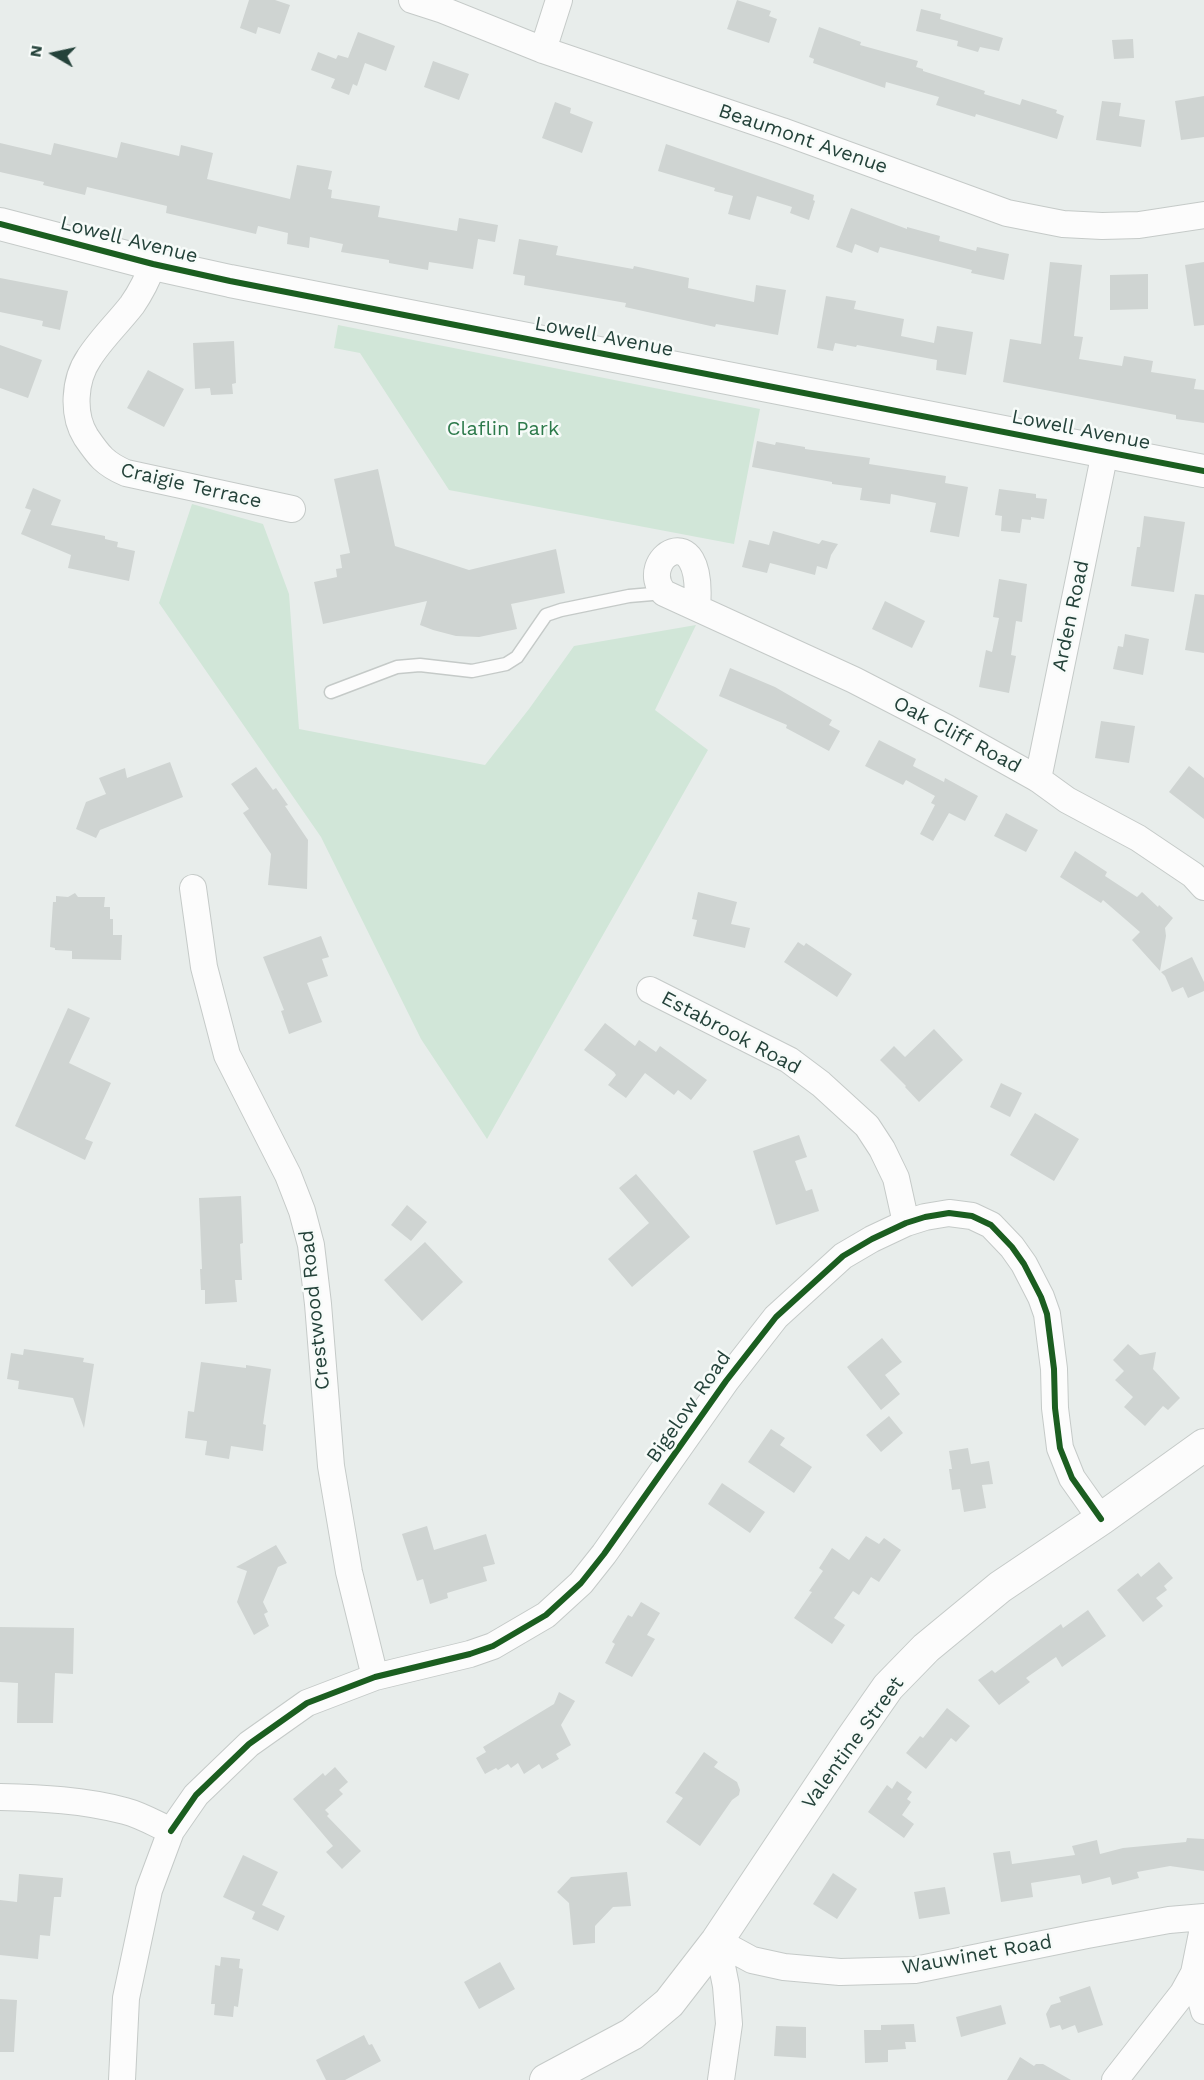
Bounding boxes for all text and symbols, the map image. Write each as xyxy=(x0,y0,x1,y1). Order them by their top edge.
north arrow xyxy=(24,24,84,84)
text: N xyxy=(25,44,46,58)
street label: Beaumont Avenue xyxy=(715,99,891,179)
street label: Lowell Avenue xyxy=(58,211,200,269)
street label: Lowell Avenue xyxy=(532,312,676,362)
street label: Lowell Avenue xyxy=(1009,405,1153,455)
park label: Claflin Park xyxy=(447,417,559,441)
street label: Craigie Terrace xyxy=(118,458,264,514)
street label: Arden Road xyxy=(1048,558,1094,674)
street label: Oak Cliff Road xyxy=(889,691,1025,779)
street label: Estabrook Road xyxy=(657,986,805,1080)
street label: Crestwood Road xyxy=(295,1229,335,1391)
street label: Bigelow Road xyxy=(642,1347,736,1467)
street label: Valentine Street xyxy=(797,1672,909,1814)
street label: Wauwinet Road xyxy=(900,1930,1054,1980)

